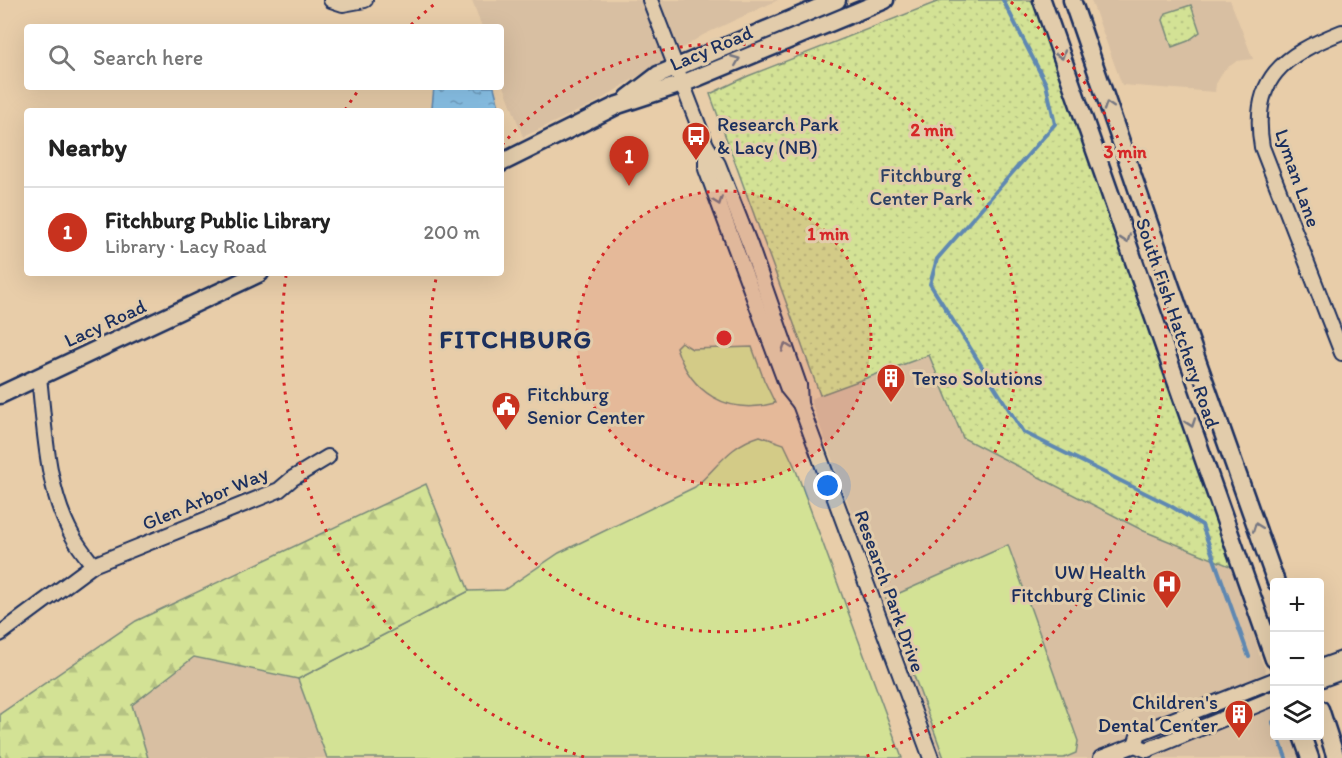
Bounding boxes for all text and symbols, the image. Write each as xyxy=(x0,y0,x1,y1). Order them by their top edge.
street label: Lacy Road xyxy=(666,20,756,76)
search box xyxy=(24,24,504,90)
icon: search xyxy=(45,41,78,74)
text: Search here xyxy=(93,44,203,71)
one-way arrow xyxy=(1054,49,1067,60)
one-way arrow xyxy=(730,55,741,67)
one-way arrow xyxy=(1103,101,1115,112)
place label: Research Park & Lacy (NB) xyxy=(717,112,839,159)
text: 2 min xyxy=(911,119,954,141)
bus stop icon: Research Park & Lacy (NB) xyxy=(680,120,712,162)
street label: Lyman Lane xyxy=(1270,126,1326,230)
text: Nearby xyxy=(48,131,127,163)
pin: 1 xyxy=(610,136,648,186)
text: 3 min xyxy=(1103,141,1147,163)
park label: Fitchburg Center Park xyxy=(869,163,973,210)
one-way arrow xyxy=(711,195,723,206)
text: Fitchburg Public Library xyxy=(105,207,330,234)
street label: South Fish Hatchery Road xyxy=(1131,215,1225,431)
text: 1 xyxy=(63,220,72,244)
text: 200 m xyxy=(424,220,480,244)
text: 1 min xyxy=(807,223,849,245)
one-way arrow xyxy=(1118,233,1131,244)
text: Library · Lacy Road xyxy=(105,234,267,258)
street label: Lacy Road xyxy=(60,294,150,352)
district label: FITCHBURG xyxy=(439,323,593,355)
centre of rings xyxy=(714,328,734,348)
one-way arrow xyxy=(780,342,793,353)
building icon: Terso Solutions xyxy=(875,362,907,404)
place label: Terso Solutions xyxy=(912,366,1043,390)
place label: Fitchburg Senior Center xyxy=(527,382,645,429)
public building icon: Fitchburg Senior Center xyxy=(490,390,522,432)
one-way arrow xyxy=(1183,417,1196,428)
street label: Glen Arbor Way xyxy=(138,460,272,535)
your location xyxy=(813,471,842,500)
street label: Research Park Drive xyxy=(850,507,930,675)
one-way arrow xyxy=(1251,523,1264,533)
place label: UW Health Fitchburg Clinic xyxy=(1011,560,1146,607)
hospital icon: UW Health Fitchburg Clinic xyxy=(1151,568,1183,610)
map controls xyxy=(1270,578,1324,740)
button: + xyxy=(1270,578,1324,632)
button: − xyxy=(1270,632,1324,686)
button: layers xyxy=(1270,686,1324,740)
place label: Children's Dental Center xyxy=(1098,690,1218,737)
building icon: Children's Dental Center xyxy=(1223,698,1255,740)

